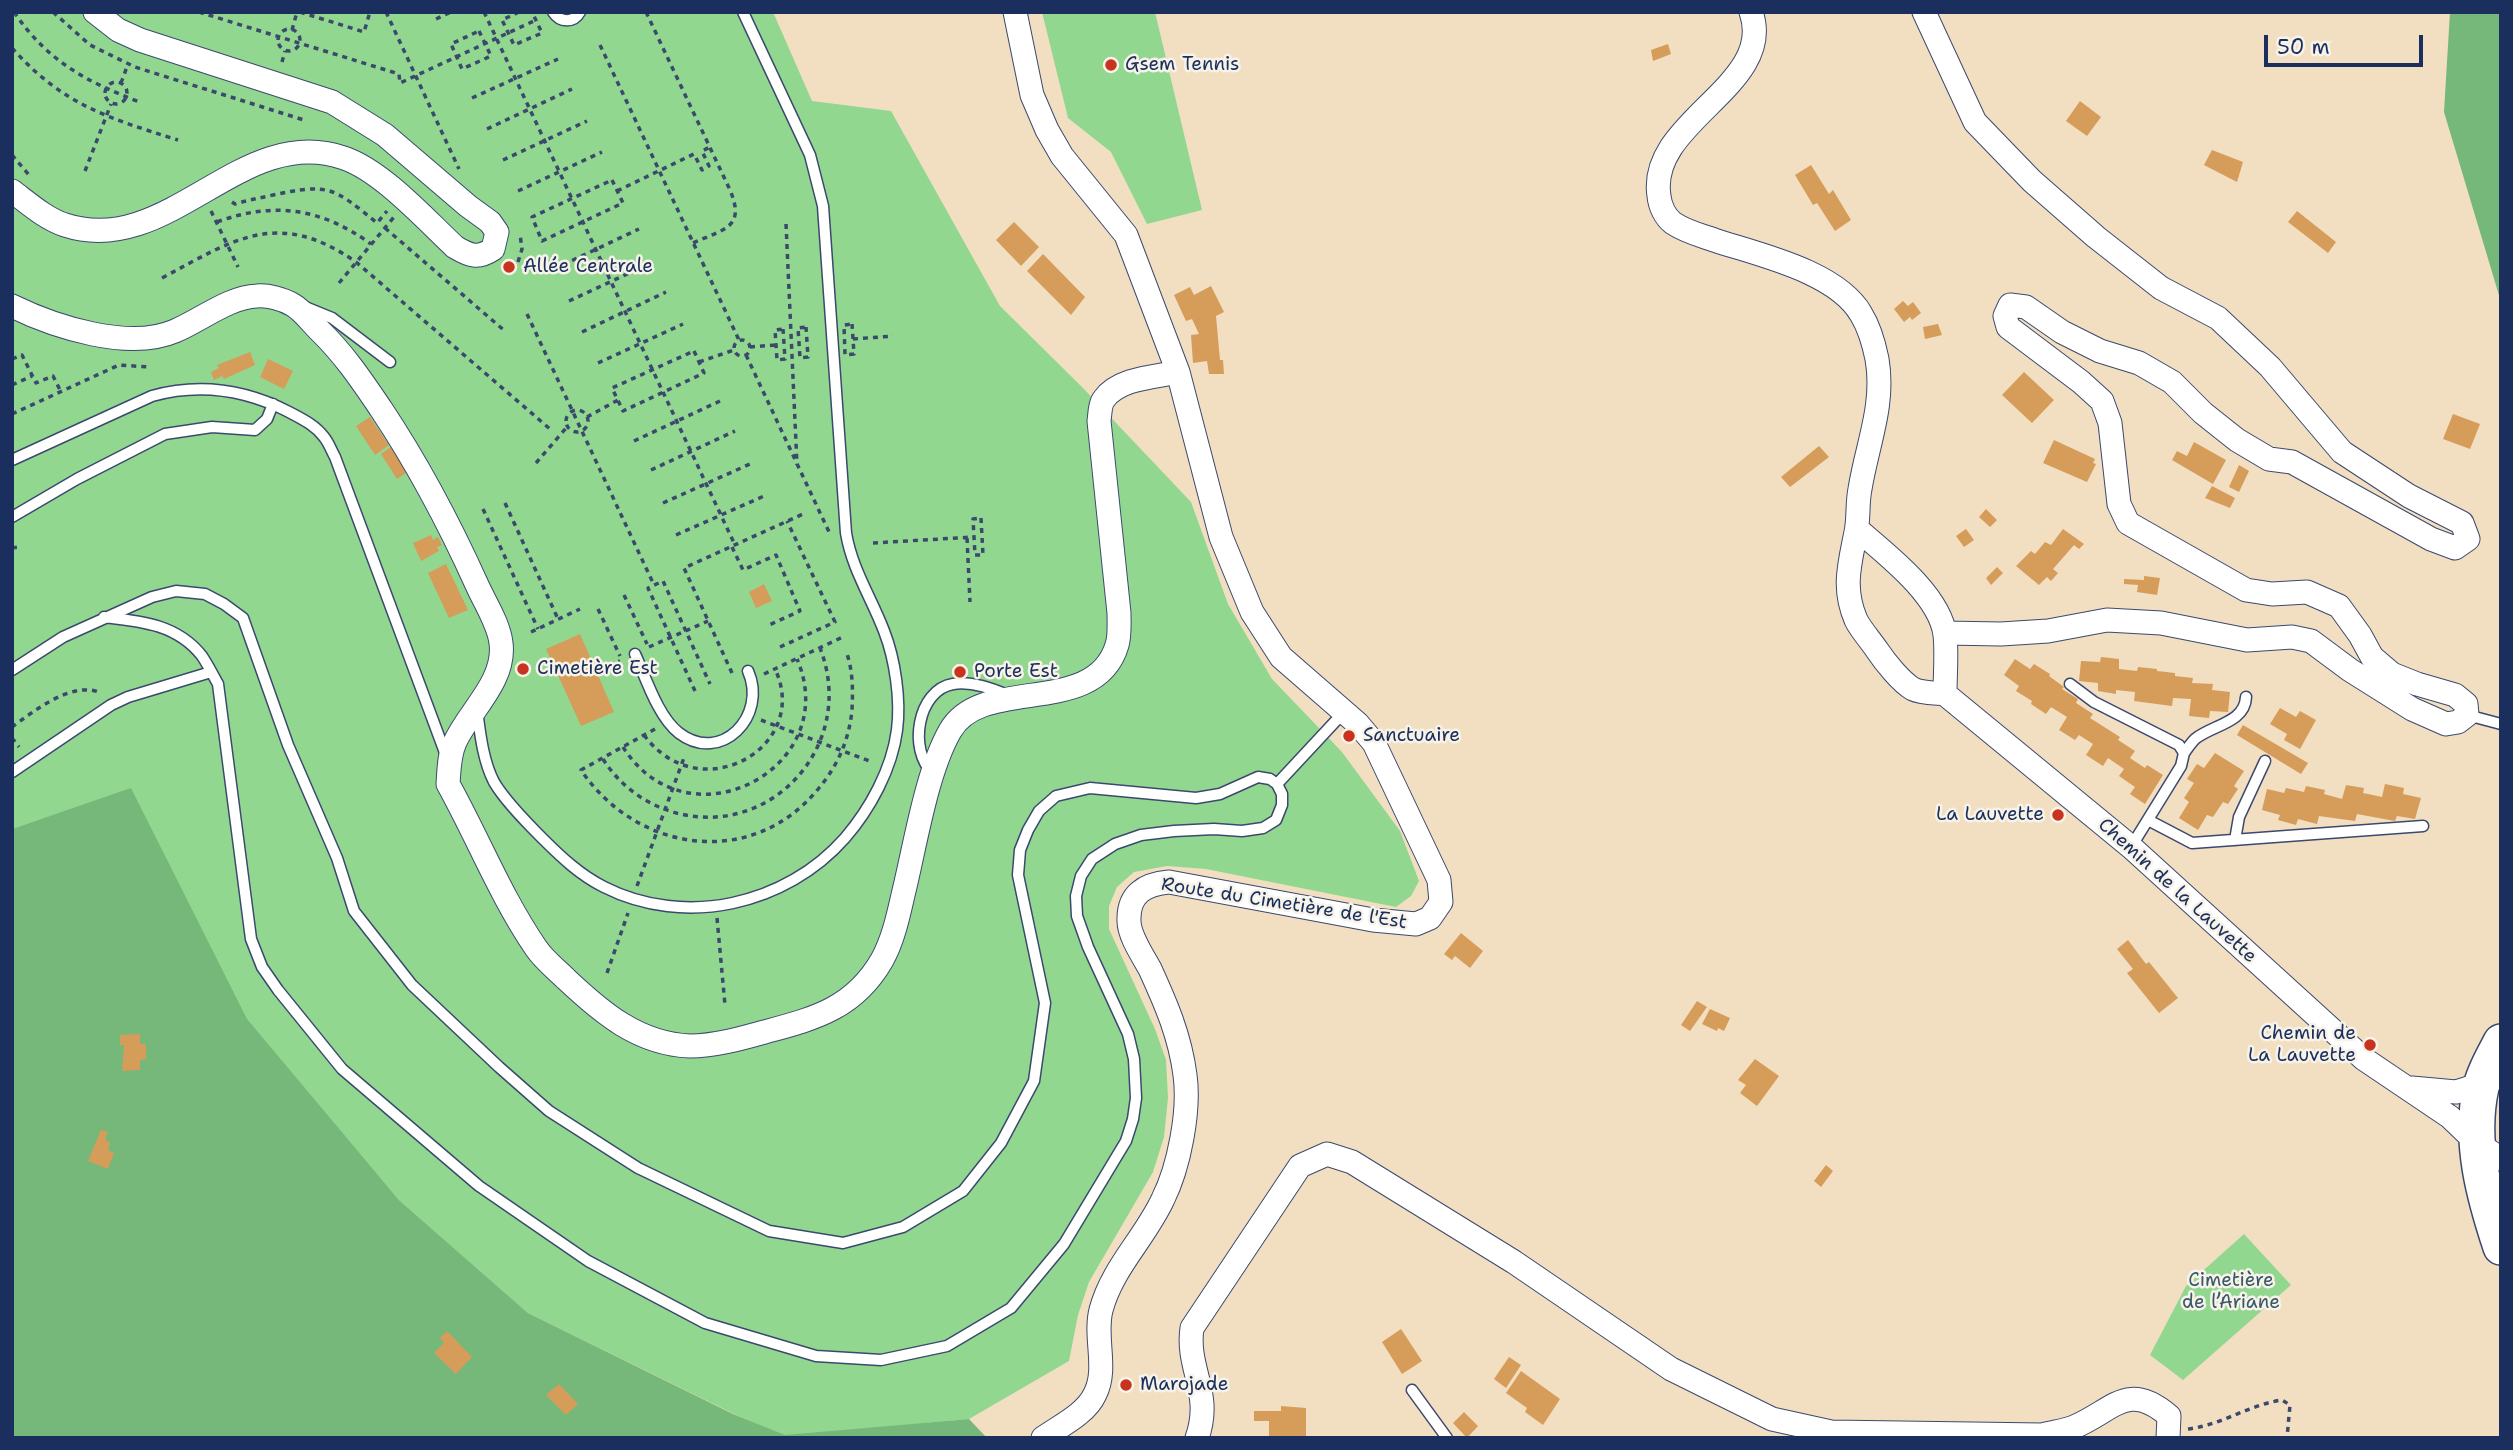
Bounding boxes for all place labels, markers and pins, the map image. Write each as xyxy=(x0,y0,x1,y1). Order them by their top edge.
place label: Gsem Tennis xyxy=(1125,54,1239,76)
marker: Gsem Tennis xyxy=(1103,57,1119,73)
place label: Allée Centrale xyxy=(523,256,653,278)
marker: Allée Centrale xyxy=(501,259,517,275)
place label: Cimetière Est xyxy=(537,658,658,680)
marker: Cimetière Est xyxy=(515,661,531,677)
place label: Porte Est xyxy=(974,661,1058,683)
marker: Porte Est xyxy=(952,664,968,680)
place label: Sanctuaire xyxy=(1363,725,1460,747)
marker: Sanctuaire xyxy=(1341,728,1357,744)
place label: La Lauvette xyxy=(1936,804,2044,826)
marker: La Lauvette xyxy=(2050,807,2066,823)
place label: Chemin de La Lauvette xyxy=(2248,1023,2356,1067)
marker: Chemin de La Lauvette xyxy=(2362,1037,2378,1053)
place label: Marojade xyxy=(1140,1374,1228,1396)
marker: Marojade xyxy=(1118,1377,1134,1393)

